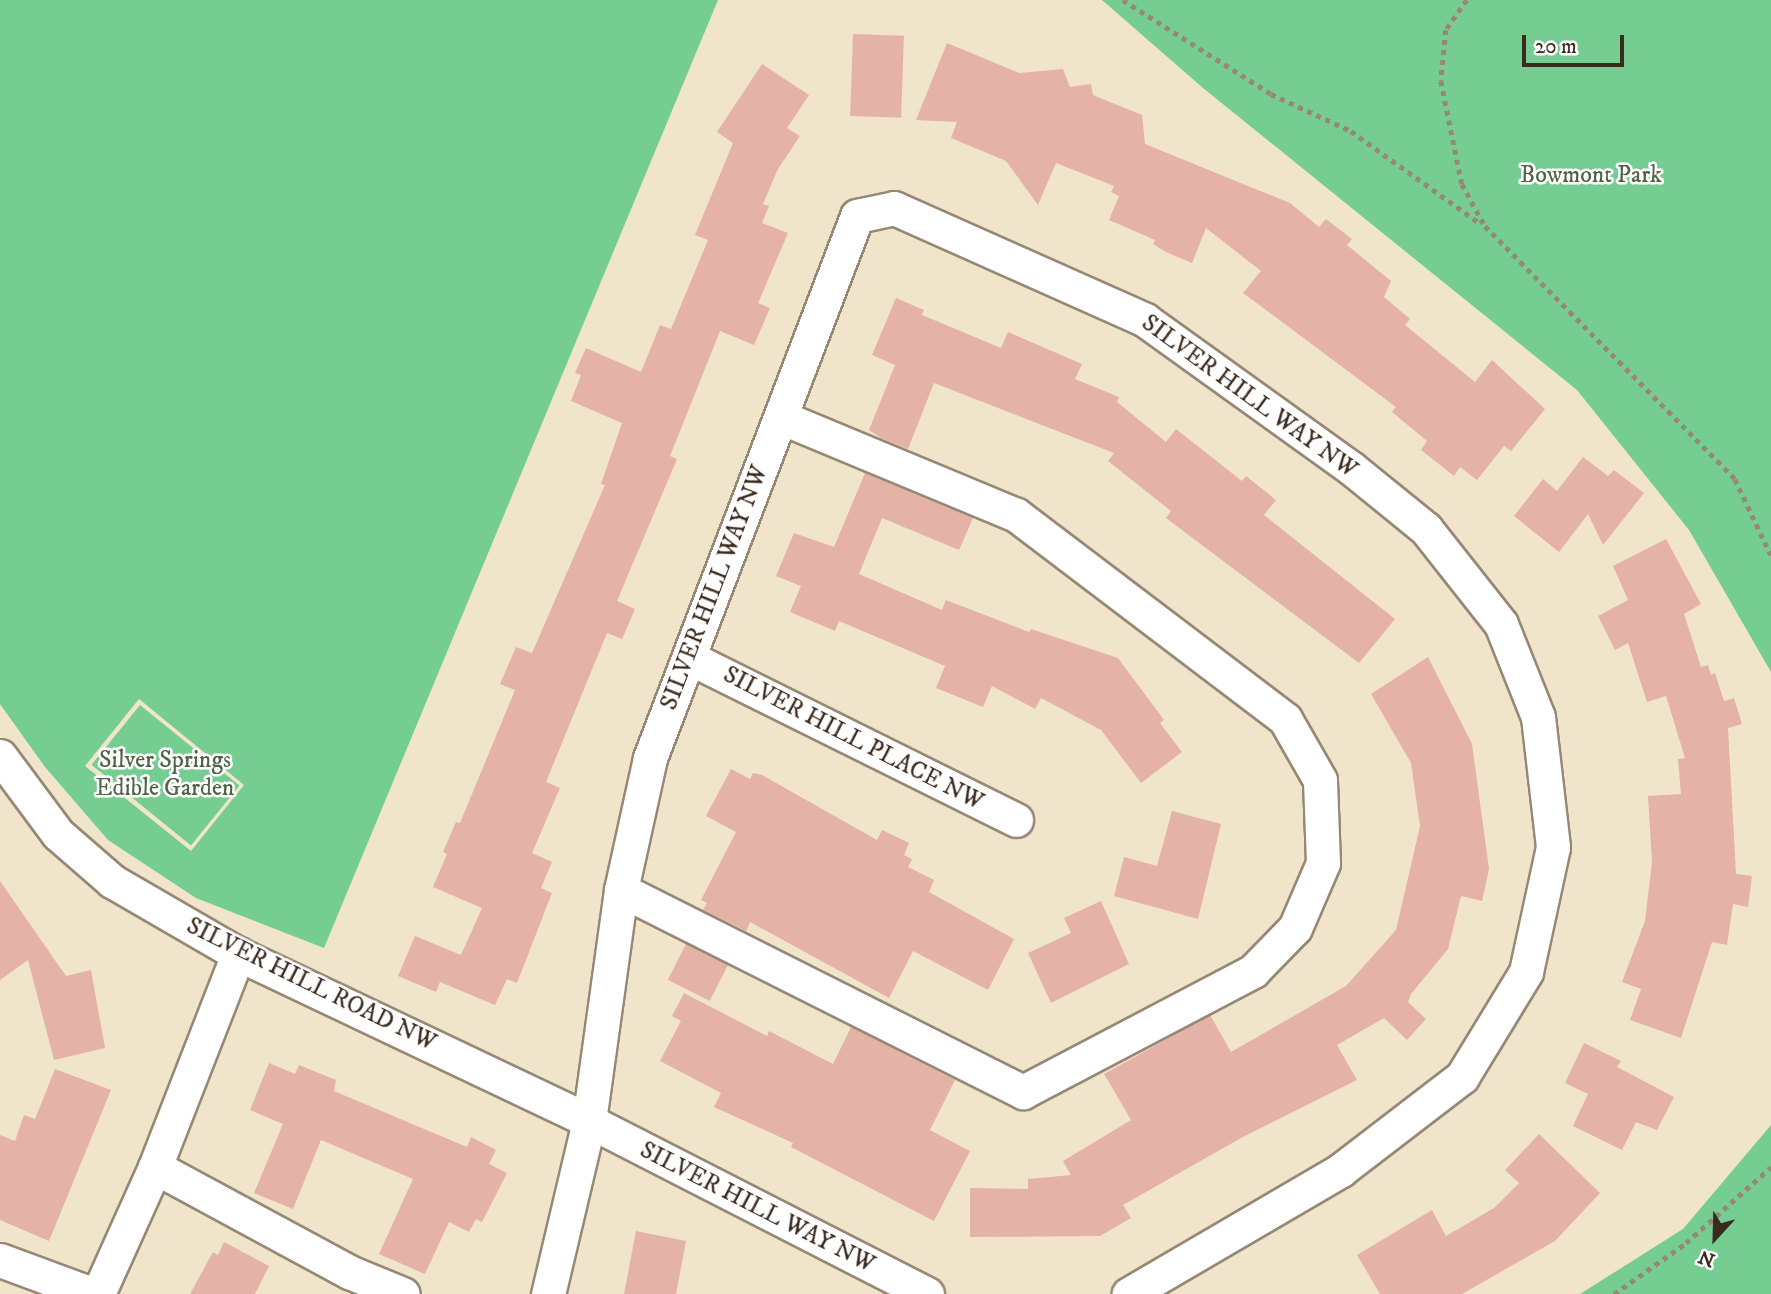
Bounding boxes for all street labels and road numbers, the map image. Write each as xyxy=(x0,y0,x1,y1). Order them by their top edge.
street label: SILVER HILL WAY NW xyxy=(1136,309,1362,485)
street label: SILVER HILL WAY NW xyxy=(655,462,775,714)
street label: SILVER HILL PLACE NW xyxy=(718,661,988,817)
street label: SILVER HILL ROAD NW xyxy=(182,912,440,1058)
street label: SILVER HILL WAY NW xyxy=(635,1136,879,1280)

